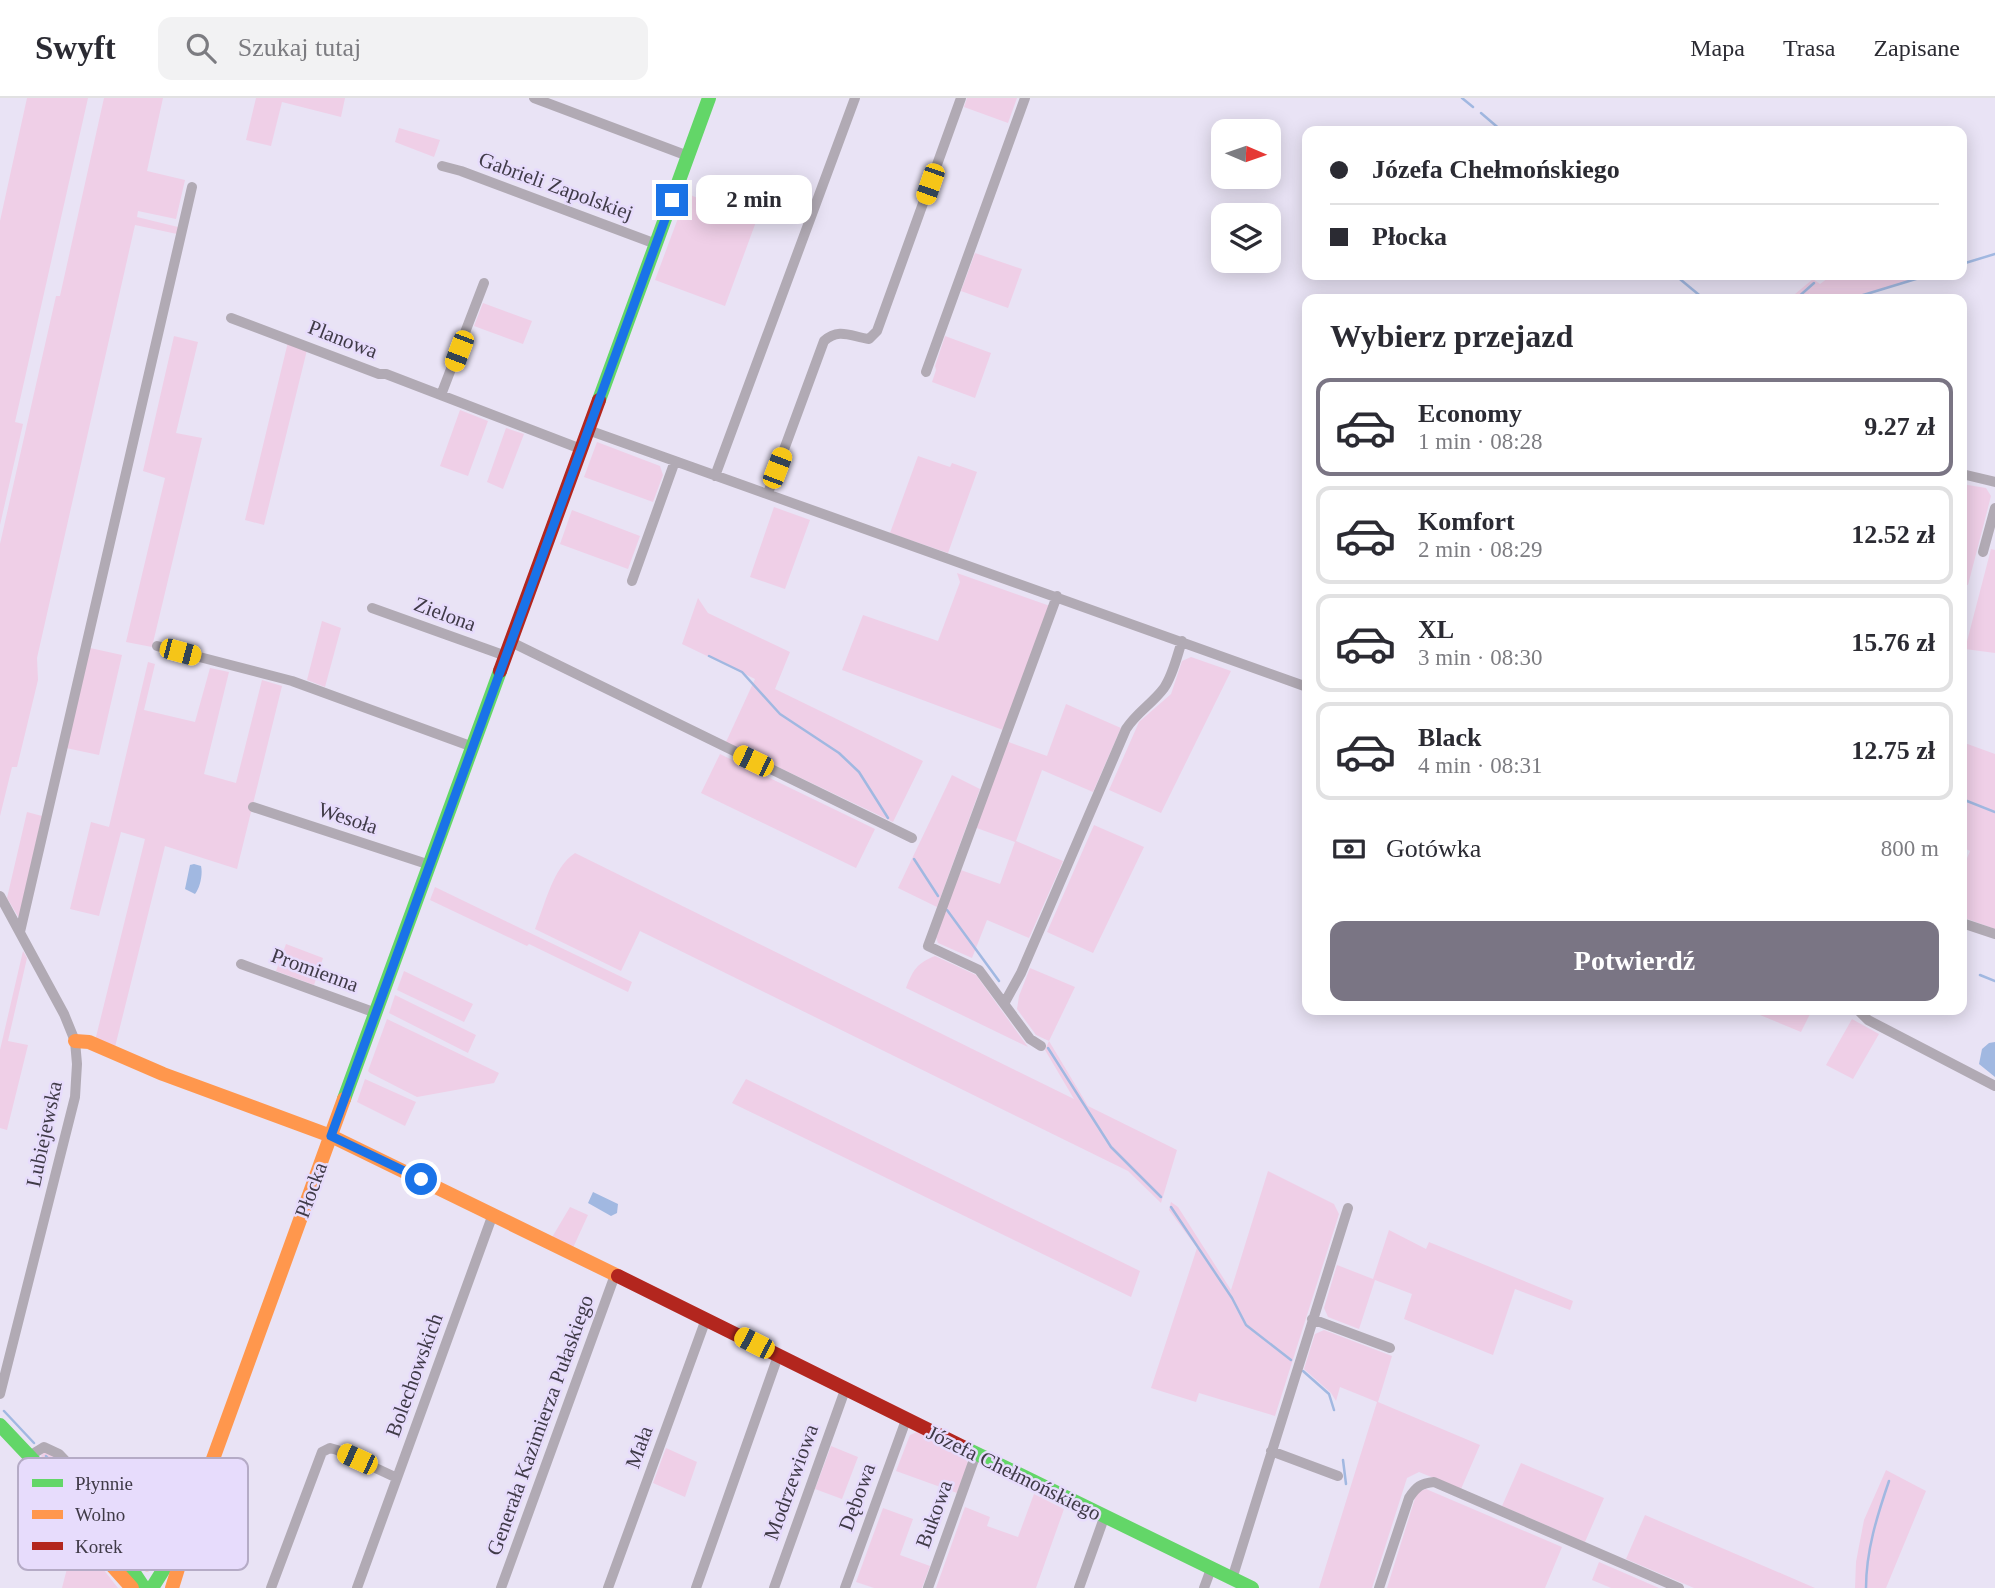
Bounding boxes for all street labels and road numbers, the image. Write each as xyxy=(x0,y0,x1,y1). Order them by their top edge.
street label: Gabrieli Zapolskiej xyxy=(475,147,637,225)
street label: Planowa xyxy=(305,315,382,363)
street label: Zielona xyxy=(411,592,480,636)
street label: Wesoła xyxy=(315,797,381,839)
street label: Promienna xyxy=(268,943,362,997)
street label: Lubiejewska xyxy=(21,1078,67,1189)
street label: Płocka xyxy=(290,1158,332,1221)
street label: Generała Kazimierza Pułaskiego xyxy=(482,1292,598,1558)
street label: Bolechowskich xyxy=(381,1310,448,1440)
street label: Modrzewiowa xyxy=(759,1420,823,1543)
street label: Józefa Chełmońskiego xyxy=(923,1420,1105,1526)
street label: Mała xyxy=(620,1422,658,1471)
street label: Dębowa xyxy=(834,1459,880,1534)
street label: Bukowa xyxy=(911,1476,957,1551)

